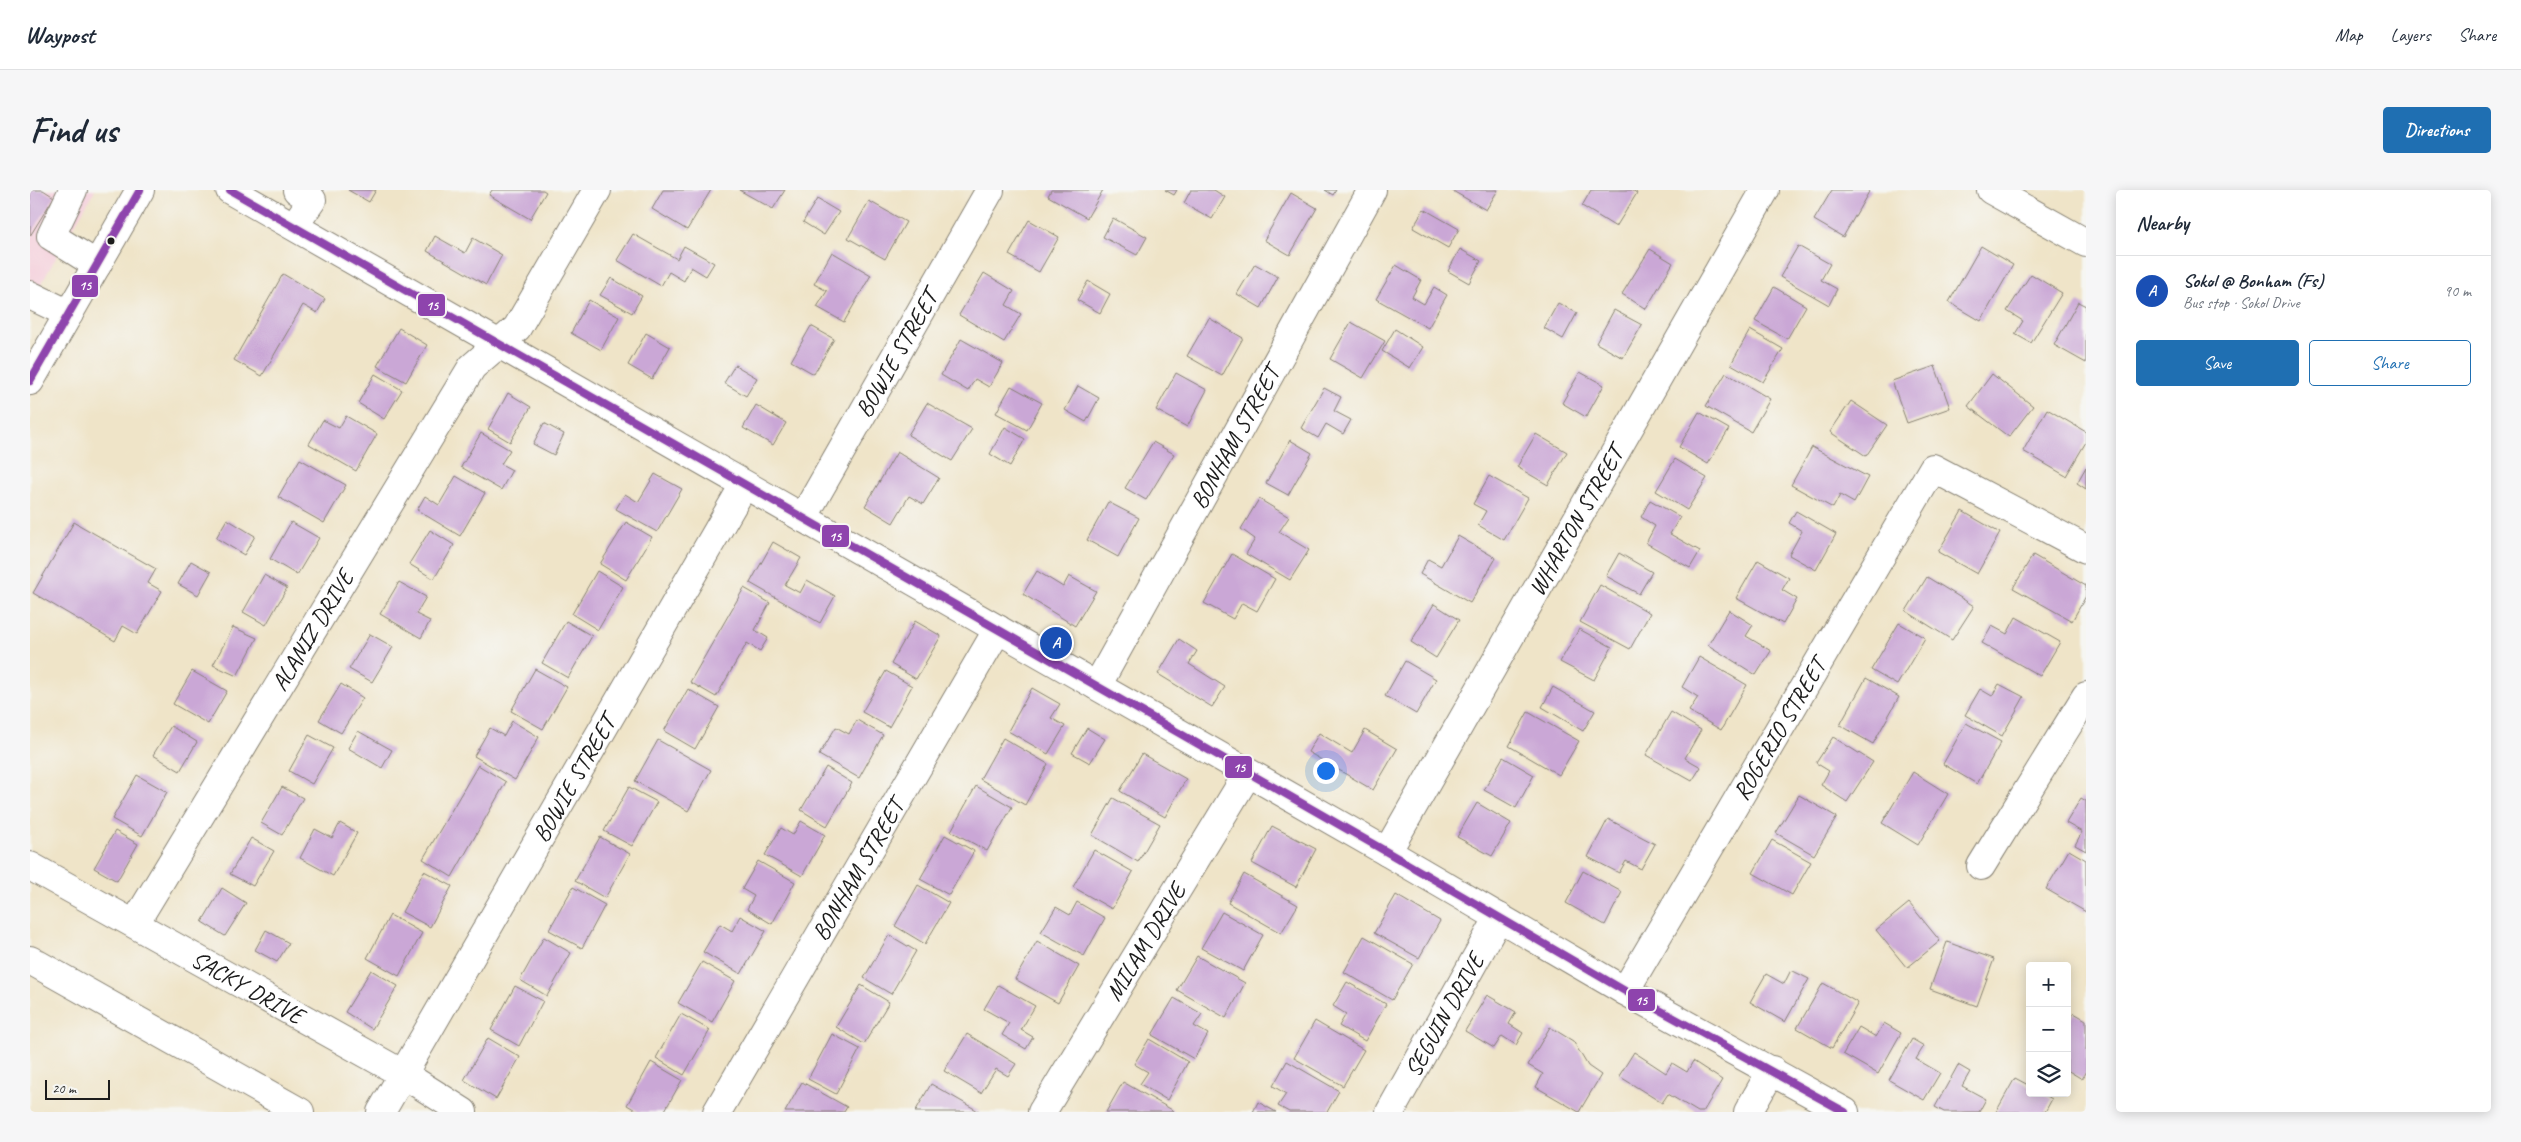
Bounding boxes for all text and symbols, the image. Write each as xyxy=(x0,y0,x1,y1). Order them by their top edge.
text: Waypost xyxy=(25,20,95,50)
text: Map xyxy=(2335,24,2363,46)
text: Layers xyxy=(2391,24,2430,46)
text: Share xyxy=(2458,24,2496,46)
button: Directions xyxy=(2383,107,2491,153)
text: Find us xyxy=(30,108,117,153)
text: Nearby xyxy=(2136,210,2189,236)
unlabelled marker xyxy=(106,236,116,246)
text: Sokol @ Bonham (Fs) xyxy=(2183,269,2323,293)
line badge: 15 xyxy=(71,274,99,298)
text: 15 xyxy=(79,277,93,294)
street label: BOWIE STREET xyxy=(849,280,948,422)
text: A xyxy=(2148,281,2156,301)
text: 90 m xyxy=(2444,281,2471,301)
line badge: 15 xyxy=(417,293,446,317)
text: Bus stop · Sokol Drive xyxy=(2183,293,2300,313)
text: 15 xyxy=(426,297,440,314)
button: Save xyxy=(2136,340,2299,386)
button: Share xyxy=(2309,340,2471,386)
street label: BONHAM STREET xyxy=(1183,356,1289,514)
street label: WHARTON STREET xyxy=(1522,436,1633,601)
line badge: 15 xyxy=(821,524,850,548)
text: 15 xyxy=(829,528,843,545)
street label: ALANIZ DRIVE xyxy=(264,562,362,696)
pin: A xyxy=(1040,624,1072,662)
street label: ROGERIO STREET xyxy=(1726,649,1835,805)
street label: BOWIE STREET xyxy=(526,705,625,847)
line badge: 15 xyxy=(1224,755,1253,779)
your location xyxy=(1313,758,1339,784)
text: 15 xyxy=(1233,759,1247,776)
street label: BONHAM STREET xyxy=(805,789,913,946)
street label: MILAM DRIVE xyxy=(1098,875,1194,1006)
street label: SACKY DRIVE xyxy=(186,944,311,1032)
street label: SEGUIN DRIVE xyxy=(1398,946,1492,1082)
map controls xyxy=(2026,962,2071,1097)
button: + xyxy=(2026,962,2071,1007)
line badge: 15 xyxy=(1627,988,1656,1012)
text: 15 xyxy=(1635,992,1649,1009)
button: − xyxy=(2026,1007,2071,1052)
button: layers xyxy=(2026,1052,2071,1097)
scale bar xyxy=(45,1077,110,1100)
text: 20 m xyxy=(52,1080,76,1097)

